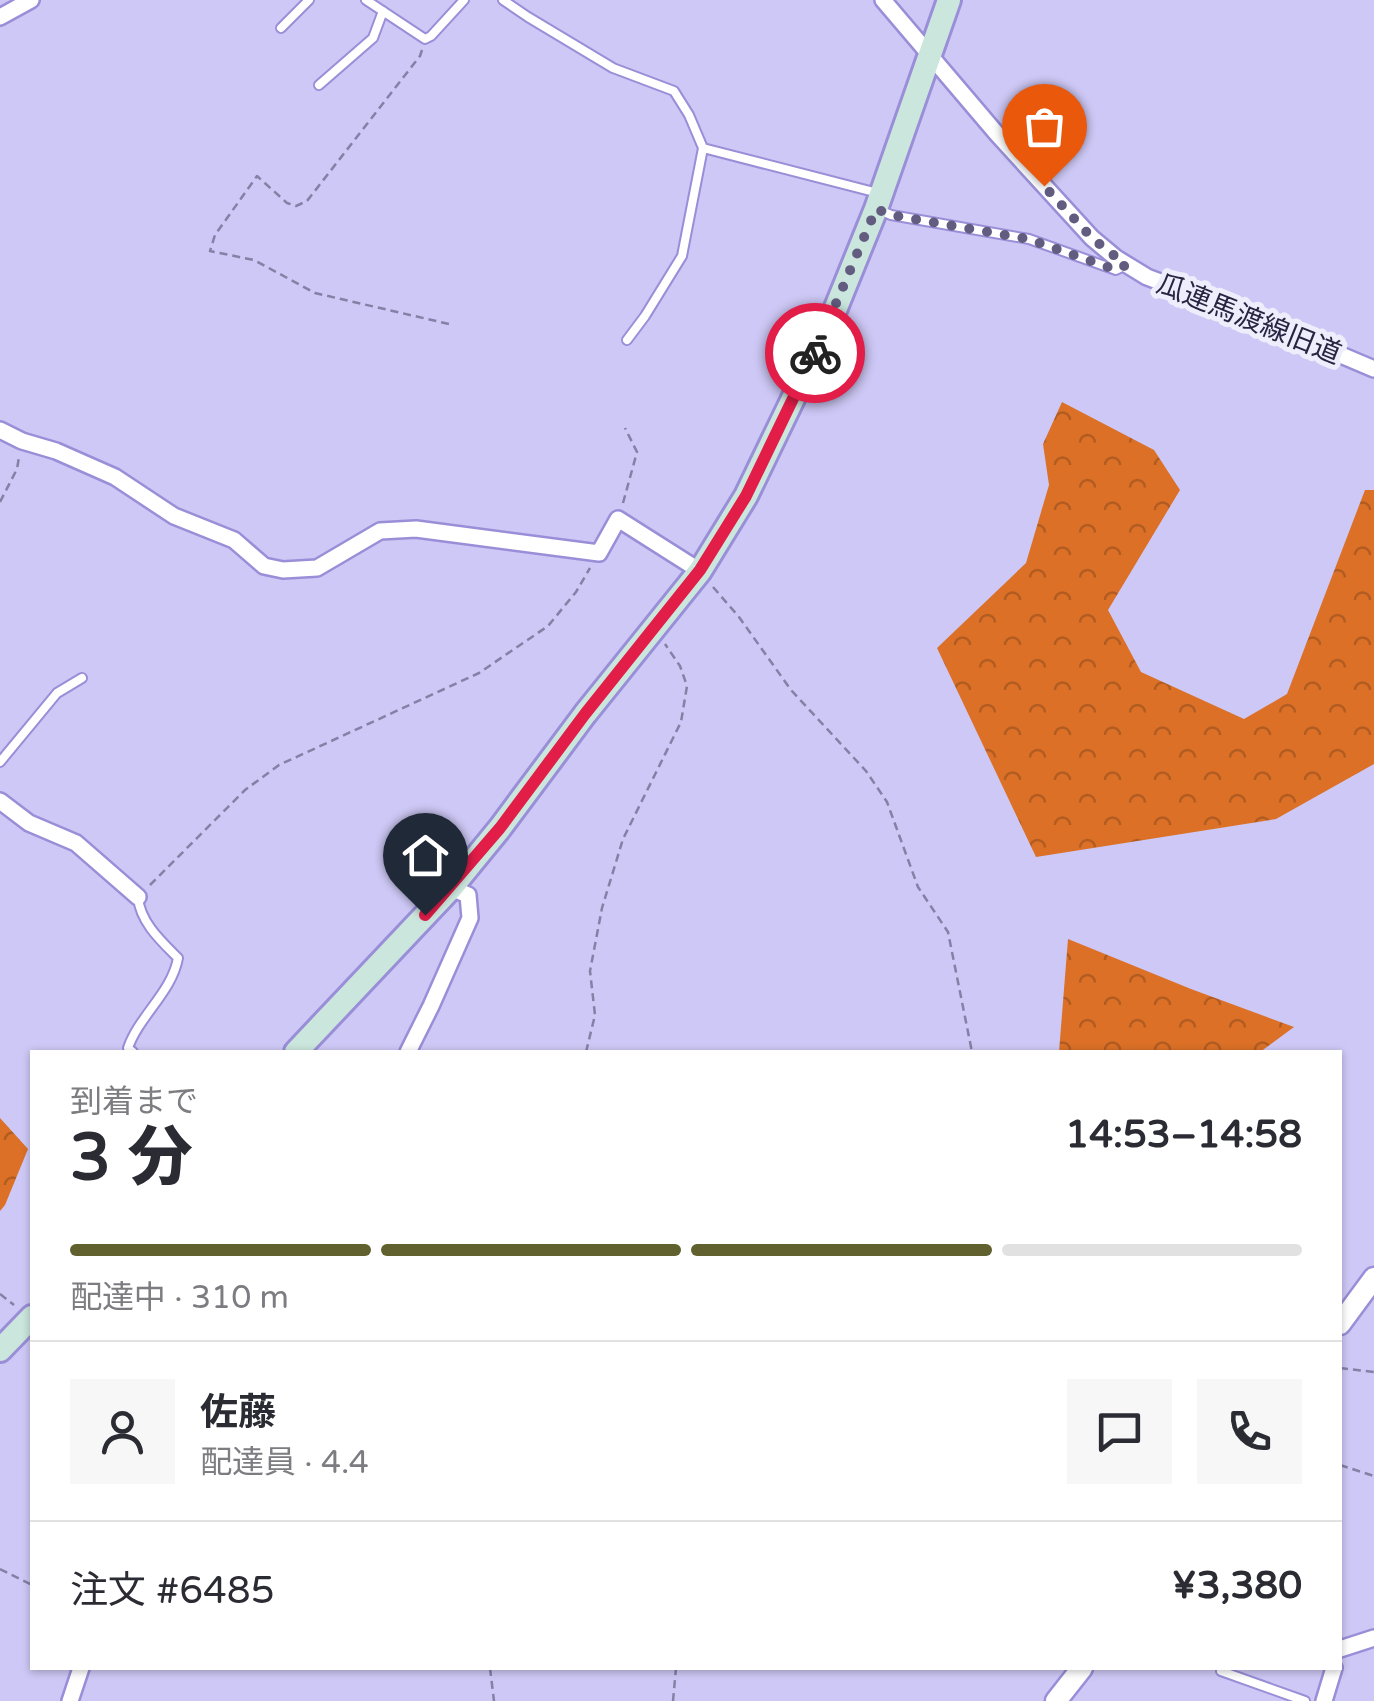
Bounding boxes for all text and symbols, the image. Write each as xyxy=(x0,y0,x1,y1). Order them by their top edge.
pin xyxy=(1002,84,1087,187)
icon: bag xyxy=(1017,99,1072,154)
street label: 瓜連馬渡線旧道 xyxy=(1152,267,1346,371)
courier xyxy=(765,303,865,403)
icon: bike xyxy=(788,326,843,381)
pin xyxy=(383,813,468,916)
icon: home xyxy=(398,828,453,883)
text: 到着まで xyxy=(70,1083,198,1121)
text: 14:53–14:58 xyxy=(1065,1112,1302,1158)
text: 3 分 xyxy=(70,1119,193,1198)
text: 配達中 · 310 m xyxy=(70,1279,289,1317)
button: person xyxy=(70,1379,175,1484)
button: chat xyxy=(1067,1379,1172,1484)
button: phone xyxy=(1197,1379,1302,1484)
text: 佐藤 xyxy=(200,1390,276,1436)
text: 配達員 · 4.4 xyxy=(200,1444,369,1482)
text: ¥3,380 xyxy=(1172,1563,1302,1609)
text: 注文 #6485 xyxy=(70,1568,275,1614)

